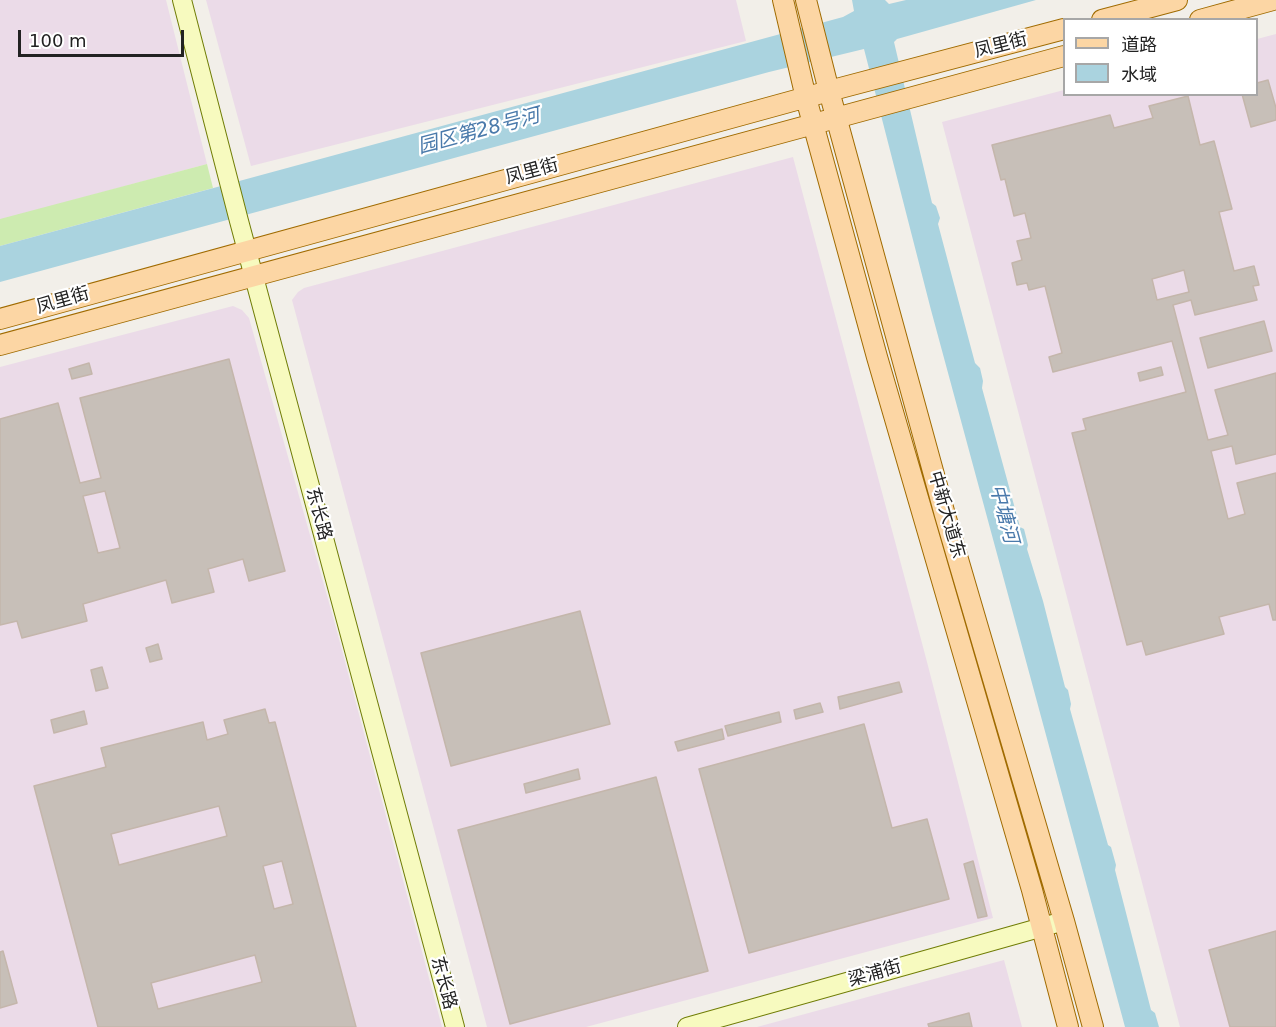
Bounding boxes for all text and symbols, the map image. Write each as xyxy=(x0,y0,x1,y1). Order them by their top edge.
scale bar xyxy=(21,18,188,56)
legend xyxy=(1063,18,1258,96)
street label: 凤里街 xyxy=(972,29,1030,63)
text: 100 m xyxy=(29,30,87,51)
text: 道路 xyxy=(1121,34,1157,55)
text: 水域 xyxy=(1121,64,1157,85)
water label: 园区第28号河 xyxy=(415,104,543,160)
street label: 凤里街 xyxy=(503,155,561,189)
street label: 凤里街 xyxy=(34,283,92,319)
street label: 中新大道东 xyxy=(923,469,969,561)
water label: 中塘河 xyxy=(984,482,1022,546)
street label: 东长路 xyxy=(301,485,335,543)
street label: 东长路 xyxy=(426,954,460,1012)
street label: 梁浦街 xyxy=(846,956,904,992)

